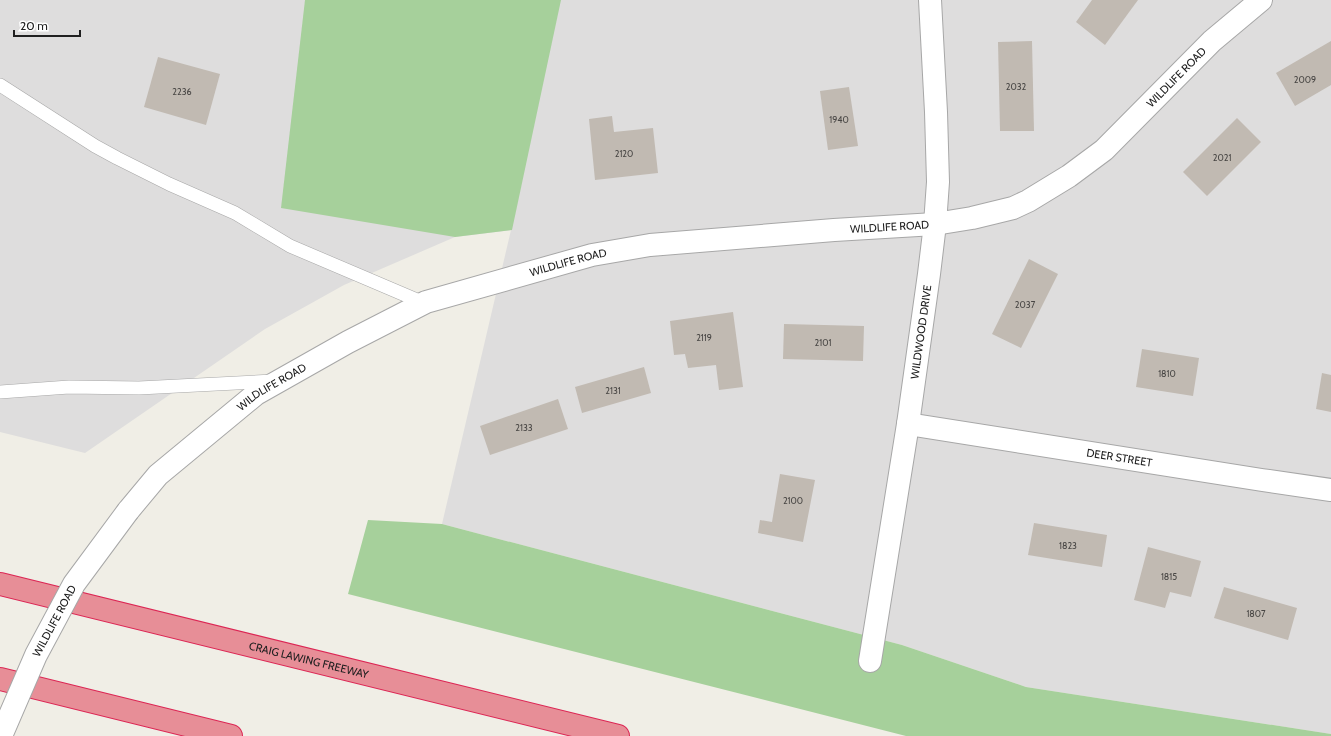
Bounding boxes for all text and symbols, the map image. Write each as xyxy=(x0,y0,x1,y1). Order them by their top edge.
scale bar xyxy=(14,12,80,38)
text: 20 m xyxy=(20,18,48,33)
street label: WILDLIFE ROAD xyxy=(1143,44,1209,110)
house number: 2009 xyxy=(1294,74,1316,85)
house number: 2032 xyxy=(1006,81,1027,92)
house number: 2236 xyxy=(172,86,192,97)
house number: 1940 xyxy=(829,114,849,125)
house number: 2120 xyxy=(615,148,633,159)
house number: 2021 xyxy=(1213,152,1231,163)
street label: WILDLIFE ROAD xyxy=(850,217,930,236)
street label: WILDLIFE ROAD xyxy=(528,246,608,279)
street label: WILDWOOD DRIVE xyxy=(907,284,934,380)
house number: 2037 xyxy=(1015,299,1036,310)
house number: 2119 xyxy=(696,332,712,343)
house number: 2101 xyxy=(815,337,831,348)
street label: WILDLIFE ROAD xyxy=(234,360,309,414)
house number: 1810 xyxy=(1158,368,1176,379)
house number: 2131 xyxy=(605,385,621,396)
house number: 2133 xyxy=(515,422,533,433)
street label: DEER STREET xyxy=(1085,445,1153,470)
house number: 2100 xyxy=(783,495,803,506)
house number: 1823 xyxy=(1059,540,1077,551)
house number: 1815 xyxy=(1161,571,1177,582)
street label: WILDLIFE ROAD xyxy=(29,583,79,659)
house number: 1807 xyxy=(1246,608,1266,619)
street label: CRAIG LAWING FREEWAY xyxy=(248,639,371,682)

